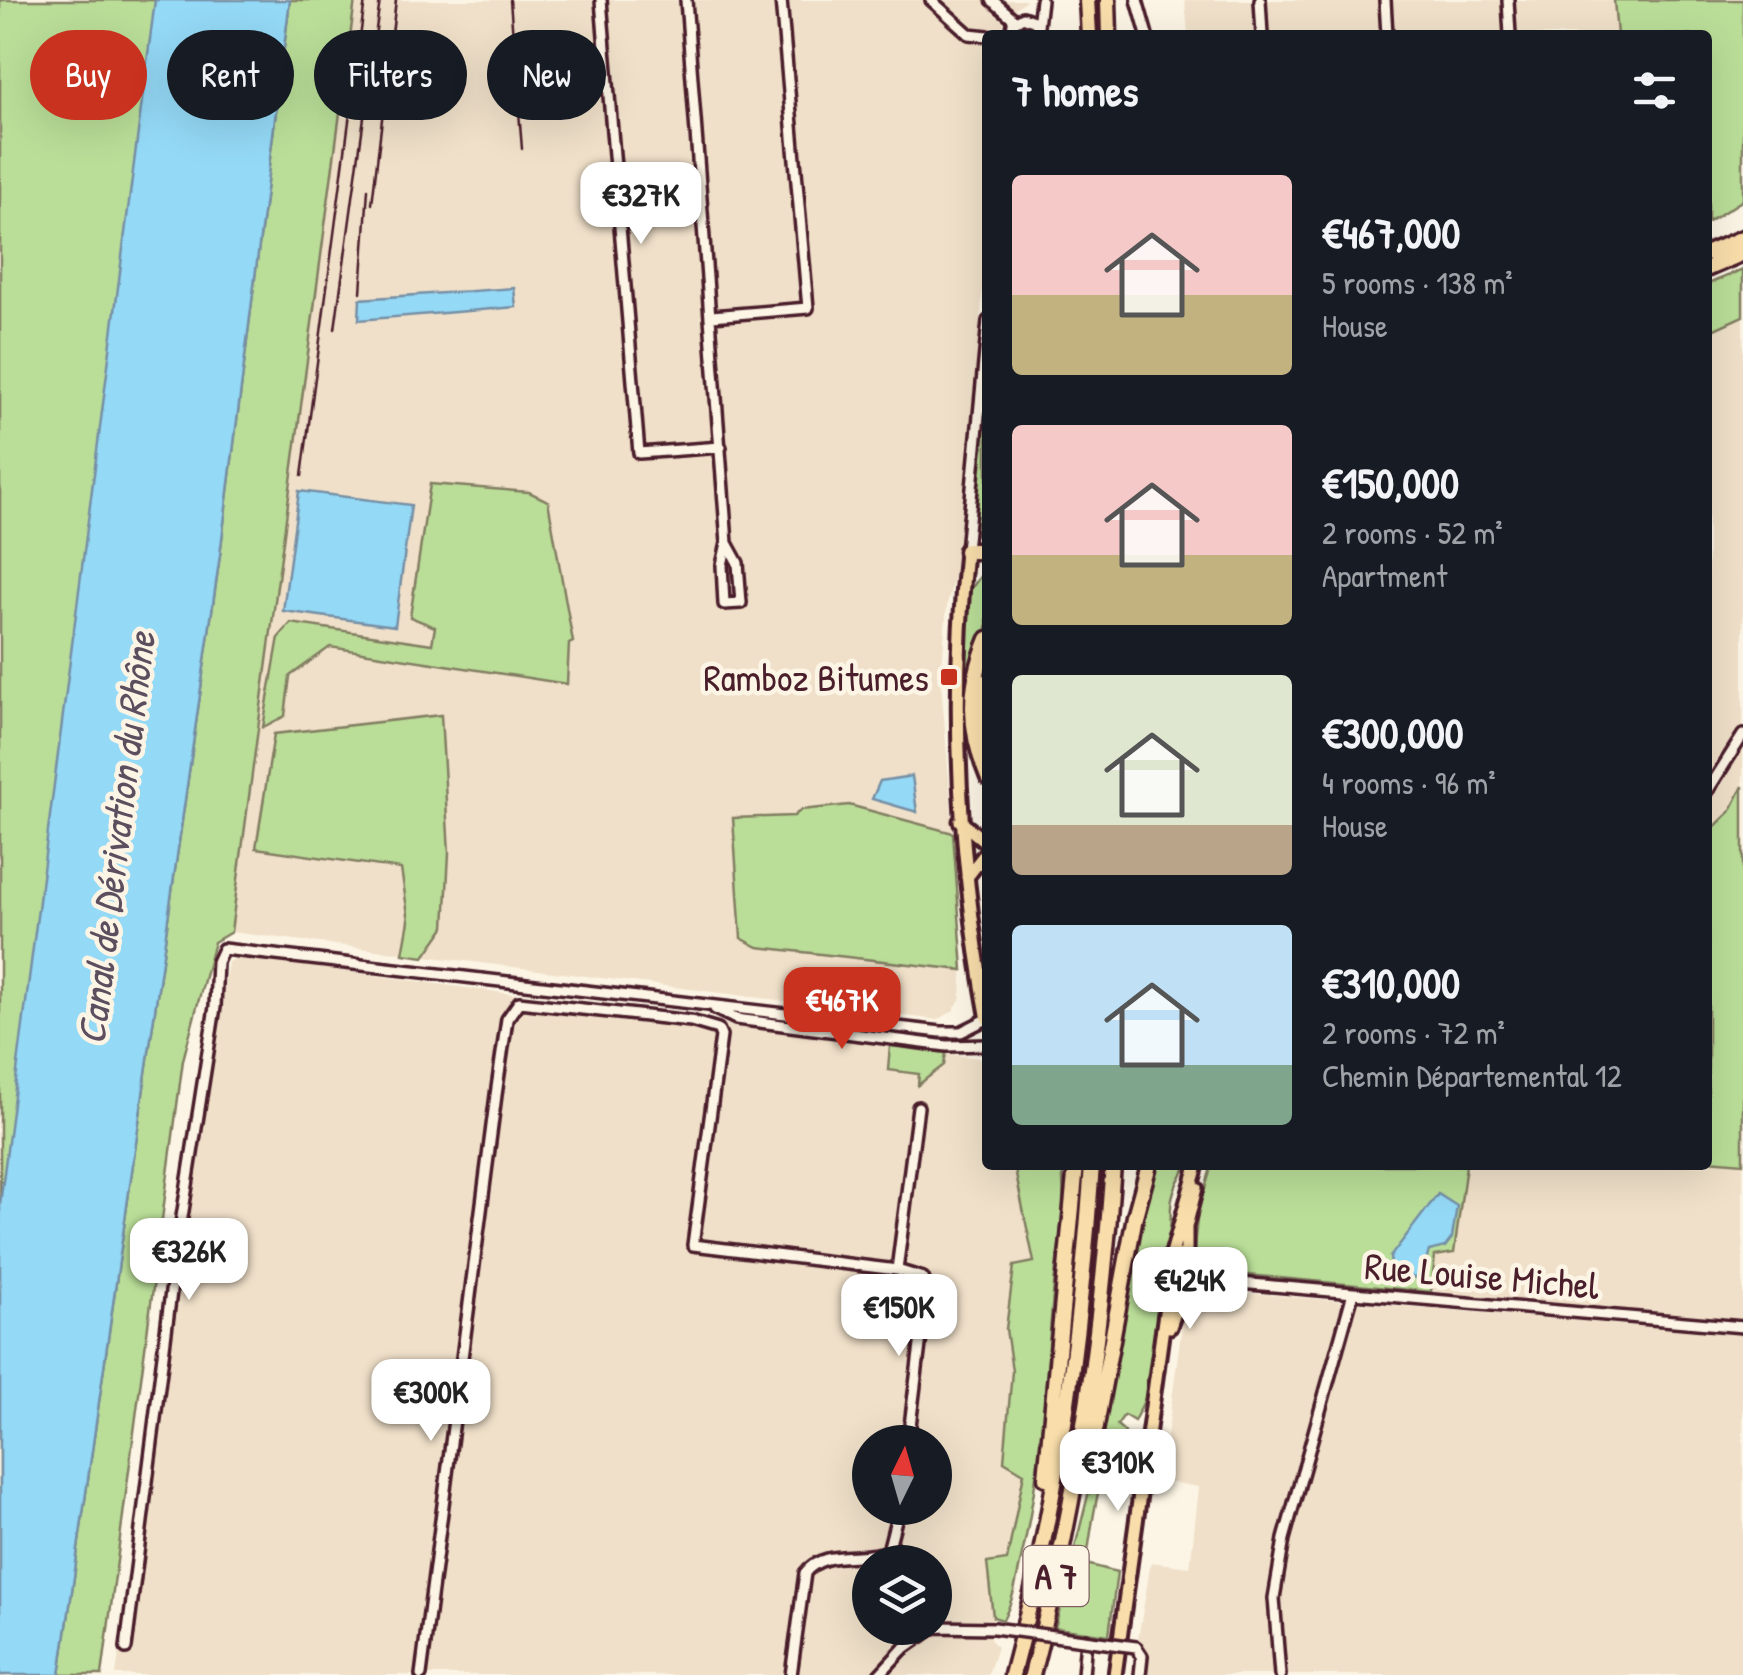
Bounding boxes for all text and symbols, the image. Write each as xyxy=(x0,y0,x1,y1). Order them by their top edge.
chip: Buy xyxy=(30,30,147,120)
chip: Rent xyxy=(167,30,294,120)
chip: Filters xyxy=(314,30,467,120)
chip: New xyxy=(487,30,606,120)
text: 7 homes xyxy=(1012,62,1138,119)
icon: filters xyxy=(1627,63,1682,118)
pin: €327K xyxy=(571,162,711,247)
text: €327K xyxy=(602,173,680,216)
text: €467,000 xyxy=(1322,204,1460,261)
icon: home xyxy=(1092,215,1212,335)
text: 5 rooms · 138 m² xyxy=(1322,261,1513,304)
text: House xyxy=(1322,304,1388,347)
text: €150,000 xyxy=(1322,454,1459,511)
icon: home xyxy=(1092,465,1212,585)
text: 2 rooms · 52 m² xyxy=(1322,511,1503,554)
text: Apartment xyxy=(1322,554,1447,597)
water label: Canal de Dérivation du Rhône xyxy=(63,627,167,1047)
place label: Ramboz Bitumes xyxy=(703,651,929,703)
marker: Ramboz Bitumes xyxy=(938,666,960,688)
text: €300,000 xyxy=(1322,704,1464,761)
icon: home xyxy=(1092,715,1212,835)
text: 4 rooms · 96 m² xyxy=(1322,761,1496,804)
text: House xyxy=(1322,804,1388,847)
text: €310,000 xyxy=(1322,954,1460,1011)
icon: home xyxy=(1092,965,1212,1085)
pin: €467K xyxy=(772,967,912,1052)
text: €467K xyxy=(806,978,878,1021)
text: 2 rooms · 72 m² xyxy=(1322,1011,1505,1054)
text: Chemin Départemental 12 xyxy=(1322,1054,1622,1097)
pin: €326K xyxy=(119,1218,259,1303)
text: €326K xyxy=(152,1229,226,1272)
street label: Rue Louise Michel xyxy=(1363,1239,1602,1311)
pin: €424K xyxy=(1120,1247,1260,1332)
text: €424K xyxy=(1154,1258,1226,1301)
pin: €150K xyxy=(829,1274,969,1359)
text: €150K xyxy=(863,1285,935,1328)
pin: €300K xyxy=(361,1359,501,1444)
text: €300K xyxy=(393,1370,469,1413)
north arrow xyxy=(852,1425,952,1525)
map controls xyxy=(852,1425,952,1645)
pin: €310K xyxy=(1048,1429,1188,1514)
text: €310K xyxy=(1082,1440,1154,1483)
button: layers xyxy=(852,1545,952,1645)
road number: A 7 xyxy=(1024,1546,1088,1606)

